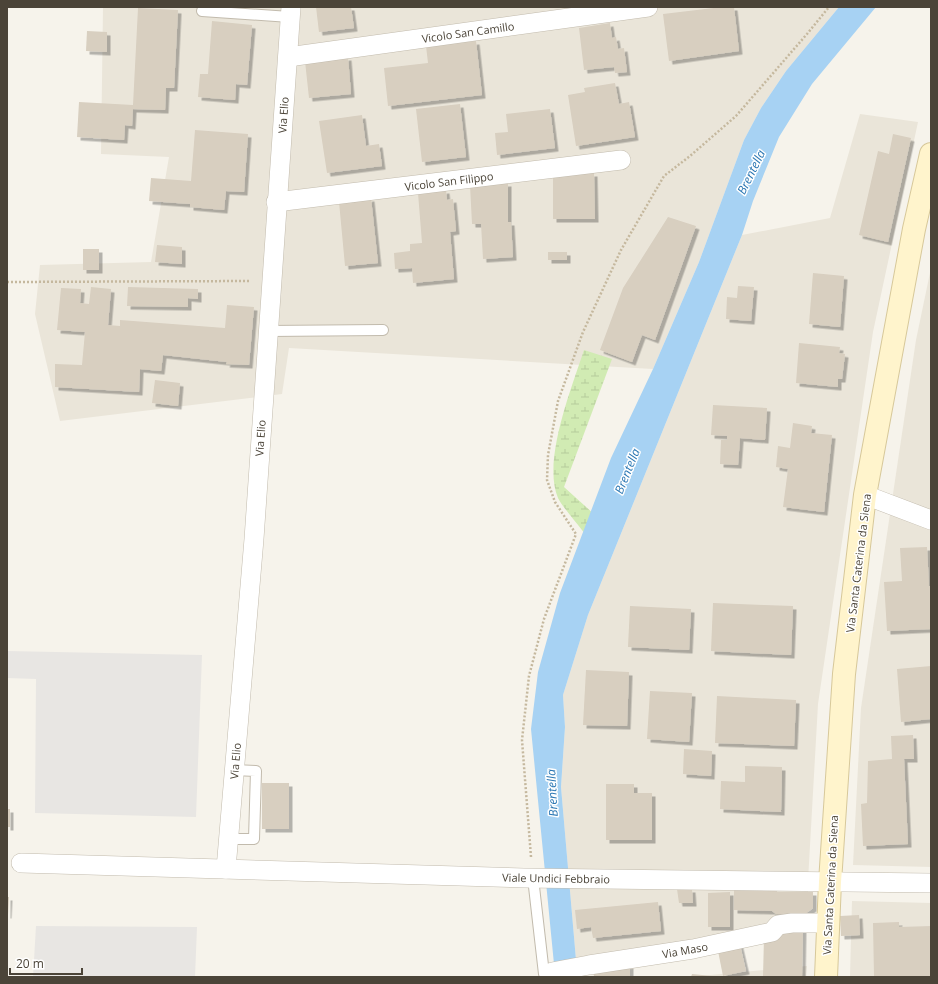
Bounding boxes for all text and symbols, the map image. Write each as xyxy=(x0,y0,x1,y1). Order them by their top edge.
street label: Vicolo San Camillo xyxy=(421,18,516,46)
street label: Via Elio xyxy=(274,96,292,134)
water label: Brentella xyxy=(733,147,769,197)
street label: Vicolo San Filippo xyxy=(404,168,495,194)
street label: Via Elio xyxy=(251,419,269,457)
water label: Brentella xyxy=(610,446,644,496)
street label: Via Santa Caterina da Siena xyxy=(842,493,874,633)
street label: Via Elio xyxy=(226,742,244,780)
water label: Brentella xyxy=(542,769,562,817)
street label: Via Santa Caterina da Siena xyxy=(819,815,841,955)
street label: Viale Undici Febbraio xyxy=(502,870,610,886)
street label: Via Maso xyxy=(661,939,709,961)
scale bar xyxy=(10,950,82,976)
text: 20 m xyxy=(16,955,44,972)

